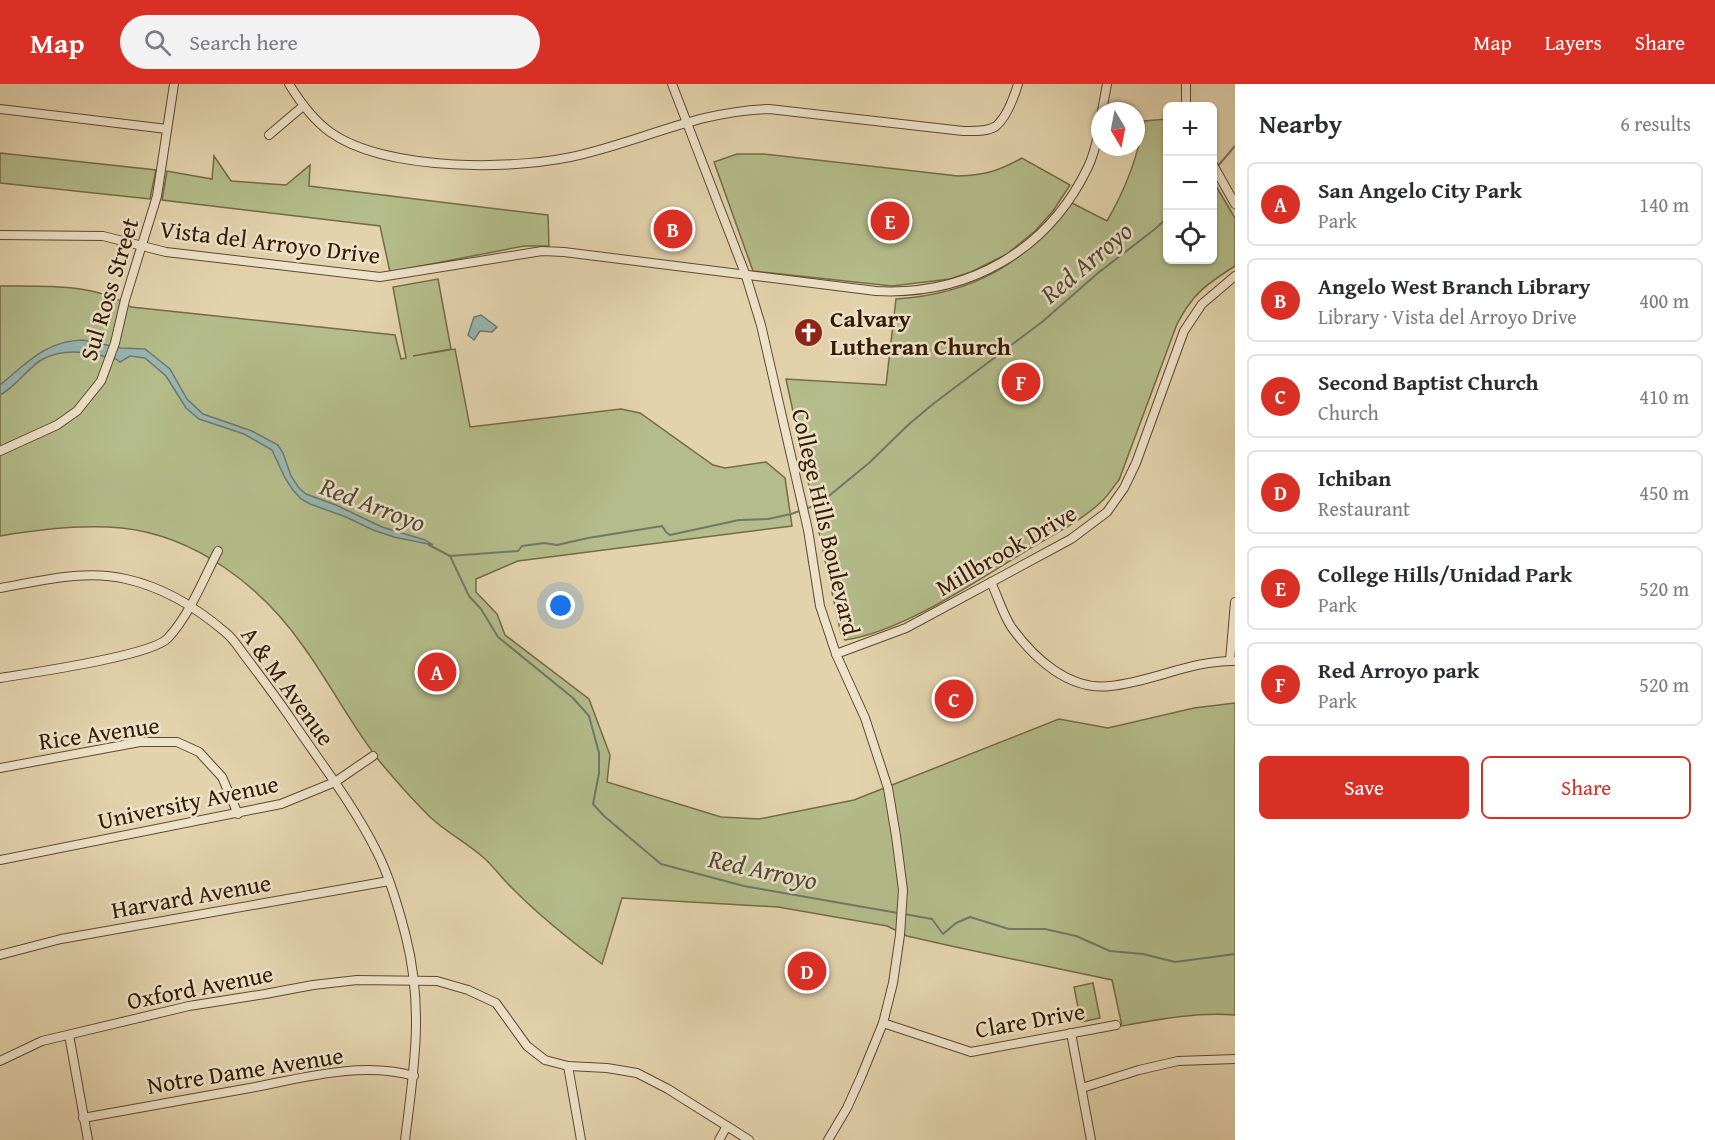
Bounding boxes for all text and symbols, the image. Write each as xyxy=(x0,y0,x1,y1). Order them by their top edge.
search box xyxy=(120,15,540,69)
text: Map xyxy=(30,22,84,63)
icon: search xyxy=(141,26,174,59)
text: Search here xyxy=(189,26,298,58)
text: Map xyxy=(1473,27,1512,58)
text: Layers xyxy=(1545,27,1602,58)
text: Share xyxy=(1635,27,1685,58)
north arrow xyxy=(1091,102,1145,156)
map controls xyxy=(1163,102,1217,264)
button: + xyxy=(1163,102,1217,156)
text: Nearby xyxy=(1259,104,1342,143)
text: 6 results xyxy=(1620,109,1691,138)
button: − xyxy=(1163,156,1217,210)
text: San Angelo City Park xyxy=(1318,174,1522,206)
text: A xyxy=(1274,190,1287,219)
text: 140 m xyxy=(1639,190,1689,219)
pin: E xyxy=(870,198,910,244)
pin: B xyxy=(654,206,692,252)
text: Park xyxy=(1318,206,1357,235)
button: locate xyxy=(1163,210,1217,264)
street label: Vista del Arroyo Drive xyxy=(158,211,382,273)
water label: Red Arroyo xyxy=(1031,212,1141,313)
street label: Sul Ross Street xyxy=(71,213,148,365)
text: Angelo West Branch Library xyxy=(1318,270,1590,302)
text: B xyxy=(1274,286,1287,315)
text: 400 m xyxy=(1639,286,1689,315)
place label: Calvary Lutheran Church xyxy=(830,301,1011,364)
text: Library · Vista del Arroyo Drive xyxy=(1318,302,1577,331)
church icon: Calvary Lutheran Church xyxy=(793,316,825,348)
pin: F xyxy=(1002,360,1040,404)
text: Second Baptist Church xyxy=(1318,366,1539,398)
text: C xyxy=(1275,382,1286,411)
text: 410 m xyxy=(1639,382,1689,411)
text: Church xyxy=(1318,398,1379,427)
street label: College Hills Boulevard xyxy=(783,405,869,639)
text: Ichiban xyxy=(1318,462,1391,494)
water label: Red Arroyo xyxy=(314,466,431,542)
text: D xyxy=(1274,478,1287,507)
text: 450 m xyxy=(1639,478,1689,507)
text: Restaurant xyxy=(1318,494,1410,523)
street label: Millbrook Drive xyxy=(929,495,1083,605)
text: College Hills/Unidad Park xyxy=(1318,558,1572,590)
text: E xyxy=(1275,574,1286,603)
text: 520 m xyxy=(1639,574,1689,603)
text: Park xyxy=(1318,590,1357,619)
your location xyxy=(546,591,575,620)
street label: A & M Avenue xyxy=(233,619,343,753)
pin: A xyxy=(418,650,456,694)
text: Red Arroyo park xyxy=(1318,654,1479,686)
text: F xyxy=(1275,670,1286,699)
text: 520 m xyxy=(1639,670,1689,699)
pin: C xyxy=(934,676,974,722)
text: Park xyxy=(1318,686,1357,715)
street label: Rice Avenue xyxy=(36,707,162,759)
button: Save xyxy=(1259,756,1469,819)
button: Share xyxy=(1481,756,1691,819)
street label: University Avenue xyxy=(94,766,282,838)
water label: Red Arroyo xyxy=(704,838,821,900)
street label: Harvard Avenue xyxy=(108,865,274,927)
pin: D xyxy=(788,948,826,994)
street label: Oxford Avenue xyxy=(124,956,276,1018)
street label: Clare Drive xyxy=(972,993,1088,1047)
street label: Notre Dame Avenue xyxy=(144,1037,346,1103)

